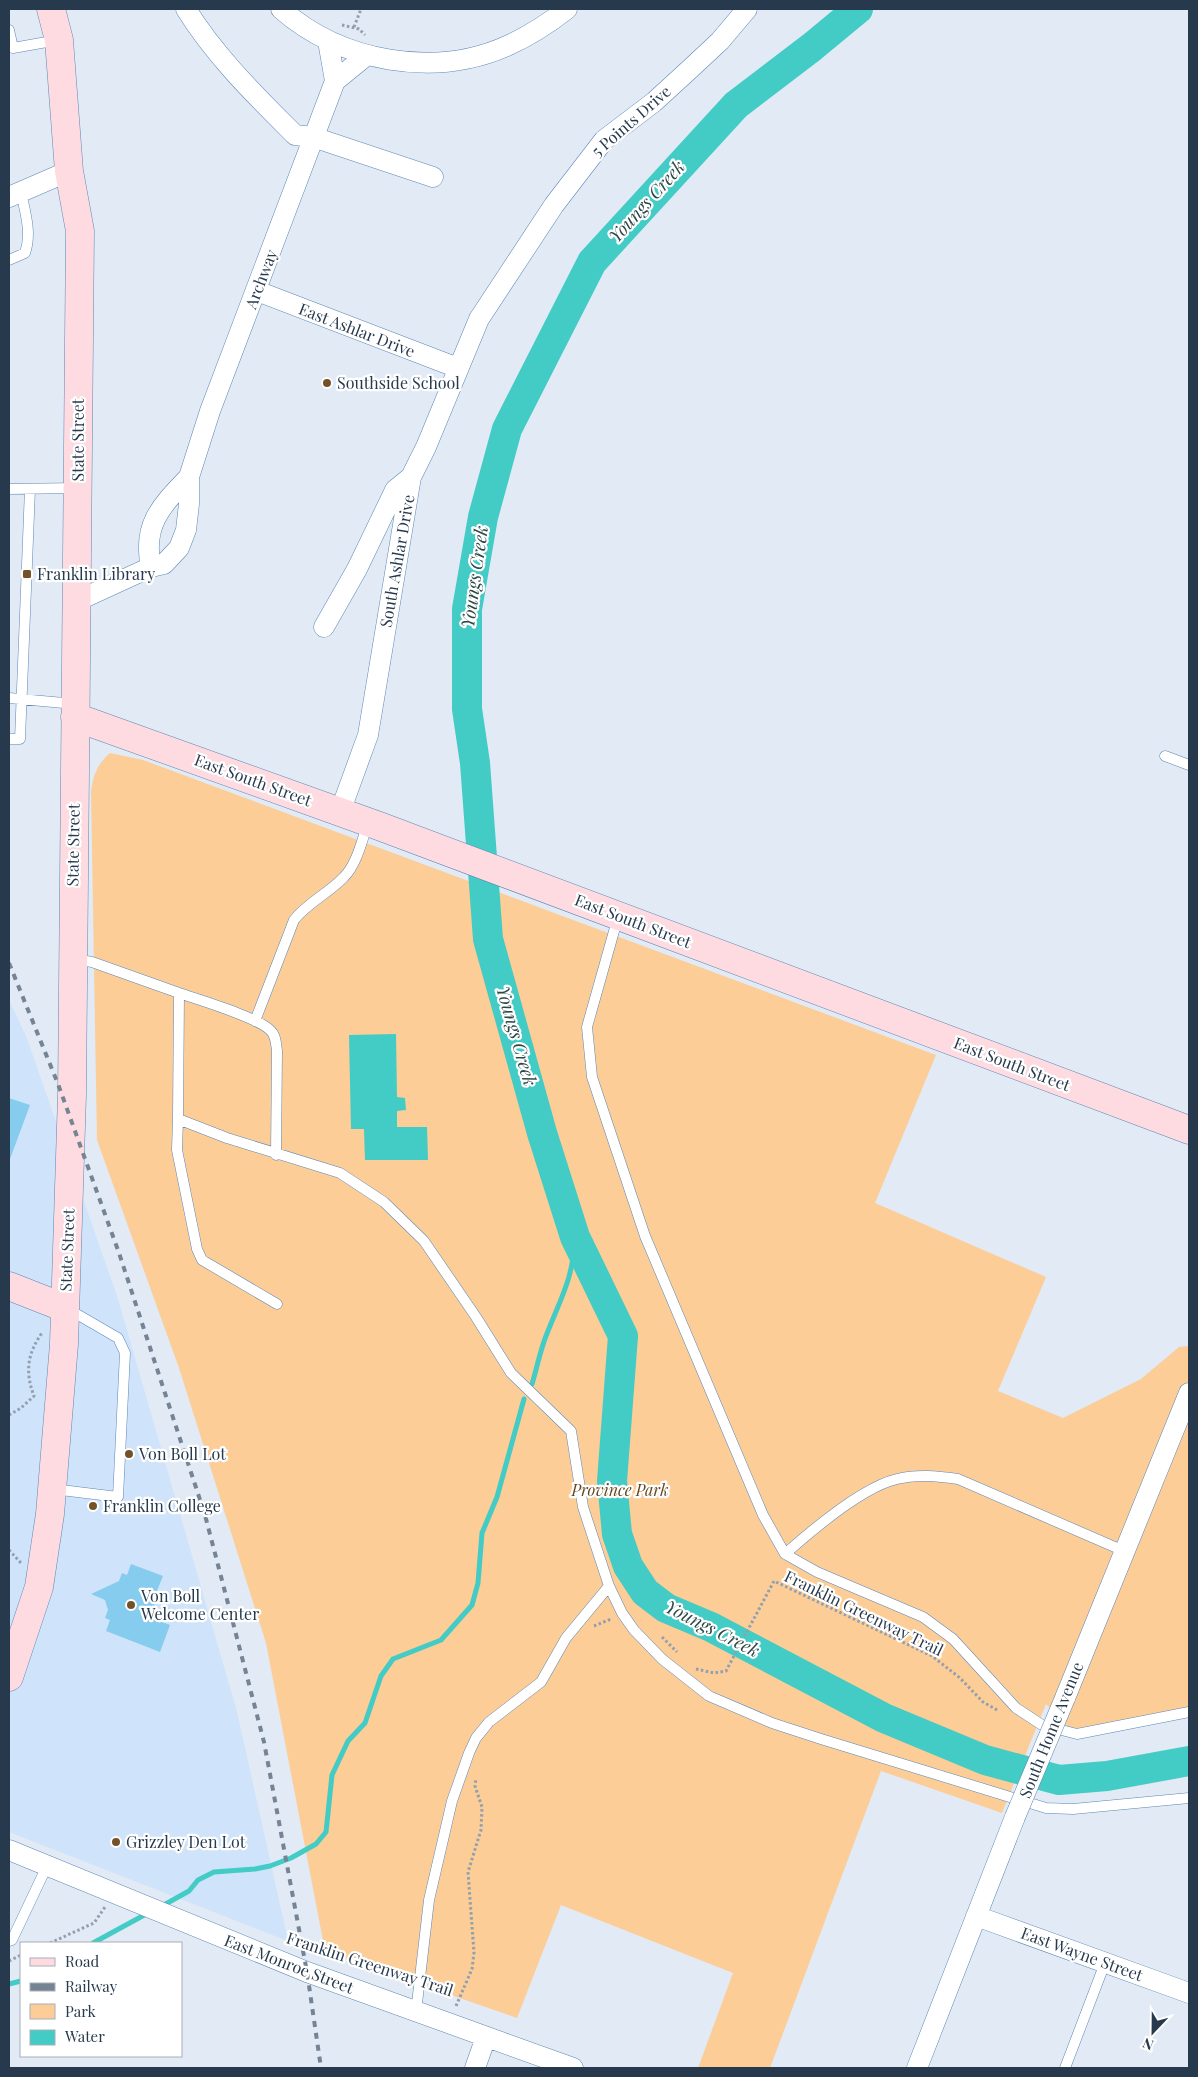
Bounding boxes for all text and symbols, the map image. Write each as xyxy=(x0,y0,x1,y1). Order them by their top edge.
street label: 5 Points Drive xyxy=(587,80,675,161)
water label: Youngs Creek xyxy=(603,155,690,248)
street label: Archway xyxy=(239,246,281,313)
street label: East Ashlar Drive xyxy=(296,298,418,361)
place label: Southside School xyxy=(337,372,460,393)
marker: Southside School xyxy=(321,377,333,389)
street label: State Street xyxy=(67,398,88,481)
street label: South Ashlar Drive xyxy=(375,493,419,629)
water label: Youngs Creek xyxy=(455,524,493,630)
place label: Franklin Library xyxy=(37,563,155,584)
marker: Franklin Library xyxy=(21,568,33,580)
street label: East South Street xyxy=(192,749,315,811)
street label: State Street xyxy=(61,803,84,887)
street label: East South Street xyxy=(572,889,695,952)
water label: Youngs Creek xyxy=(491,983,543,1089)
street label: East South Street xyxy=(951,1032,1074,1095)
street label: State Street xyxy=(55,1208,78,1292)
place label: Von Boll Lot xyxy=(138,1443,226,1464)
marker: Von Boll Lot xyxy=(123,1448,135,1460)
park label: Province Park xyxy=(571,1479,668,1500)
place label: Franklin College xyxy=(103,1495,221,1516)
marker: Franklin College xyxy=(87,1500,99,1512)
street label: Franklin Greenway Trail xyxy=(781,1565,947,1660)
place label: Von Boll Welcome Center xyxy=(140,1585,259,1624)
water label: Youngs Creek xyxy=(661,1594,764,1662)
marker: Von Boll Welcome Center xyxy=(125,1599,137,1611)
street label: South Home Avenue xyxy=(1014,1659,1087,1801)
place label: Grizzley Den Lot xyxy=(126,1831,246,1852)
marker: Grizzley Den Lot xyxy=(110,1836,122,1848)
street label: East Wayne Street xyxy=(1018,1922,1146,1985)
street label: Franklin Greenway Trail xyxy=(284,1927,457,2001)
street label: East Monroe Street xyxy=(222,1929,357,1998)
legend xyxy=(20,1942,182,2057)
text: Road xyxy=(65,1951,99,1971)
text: Railway xyxy=(65,1976,118,1996)
text: Park xyxy=(65,2001,97,2021)
north arrow xyxy=(1128,2007,1178,2057)
text: Water xyxy=(64,2026,105,2046)
text: N xyxy=(1140,2034,1156,2055)

